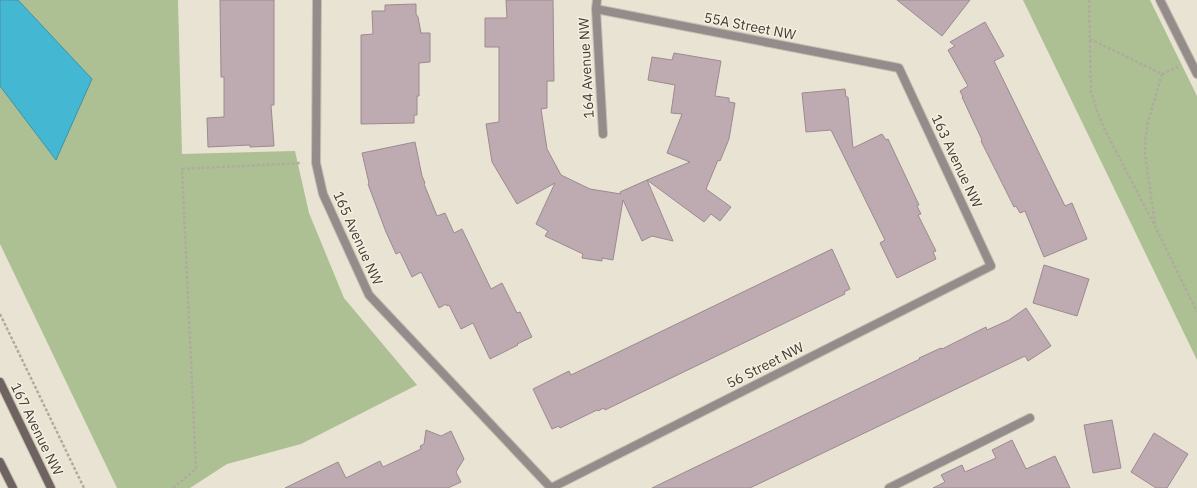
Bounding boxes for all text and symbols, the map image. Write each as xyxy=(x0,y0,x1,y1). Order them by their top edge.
street label: 55A Street NW xyxy=(703,8,798,44)
street label: 164 Avenue NW xyxy=(574,17,598,119)
street label: 163 Avenue NW xyxy=(928,111,987,211)
street label: 165 Avenue NW xyxy=(329,188,387,288)
street label: 56 Street NW xyxy=(723,338,807,392)
street label: 167 Avenue NW xyxy=(7,380,67,479)

